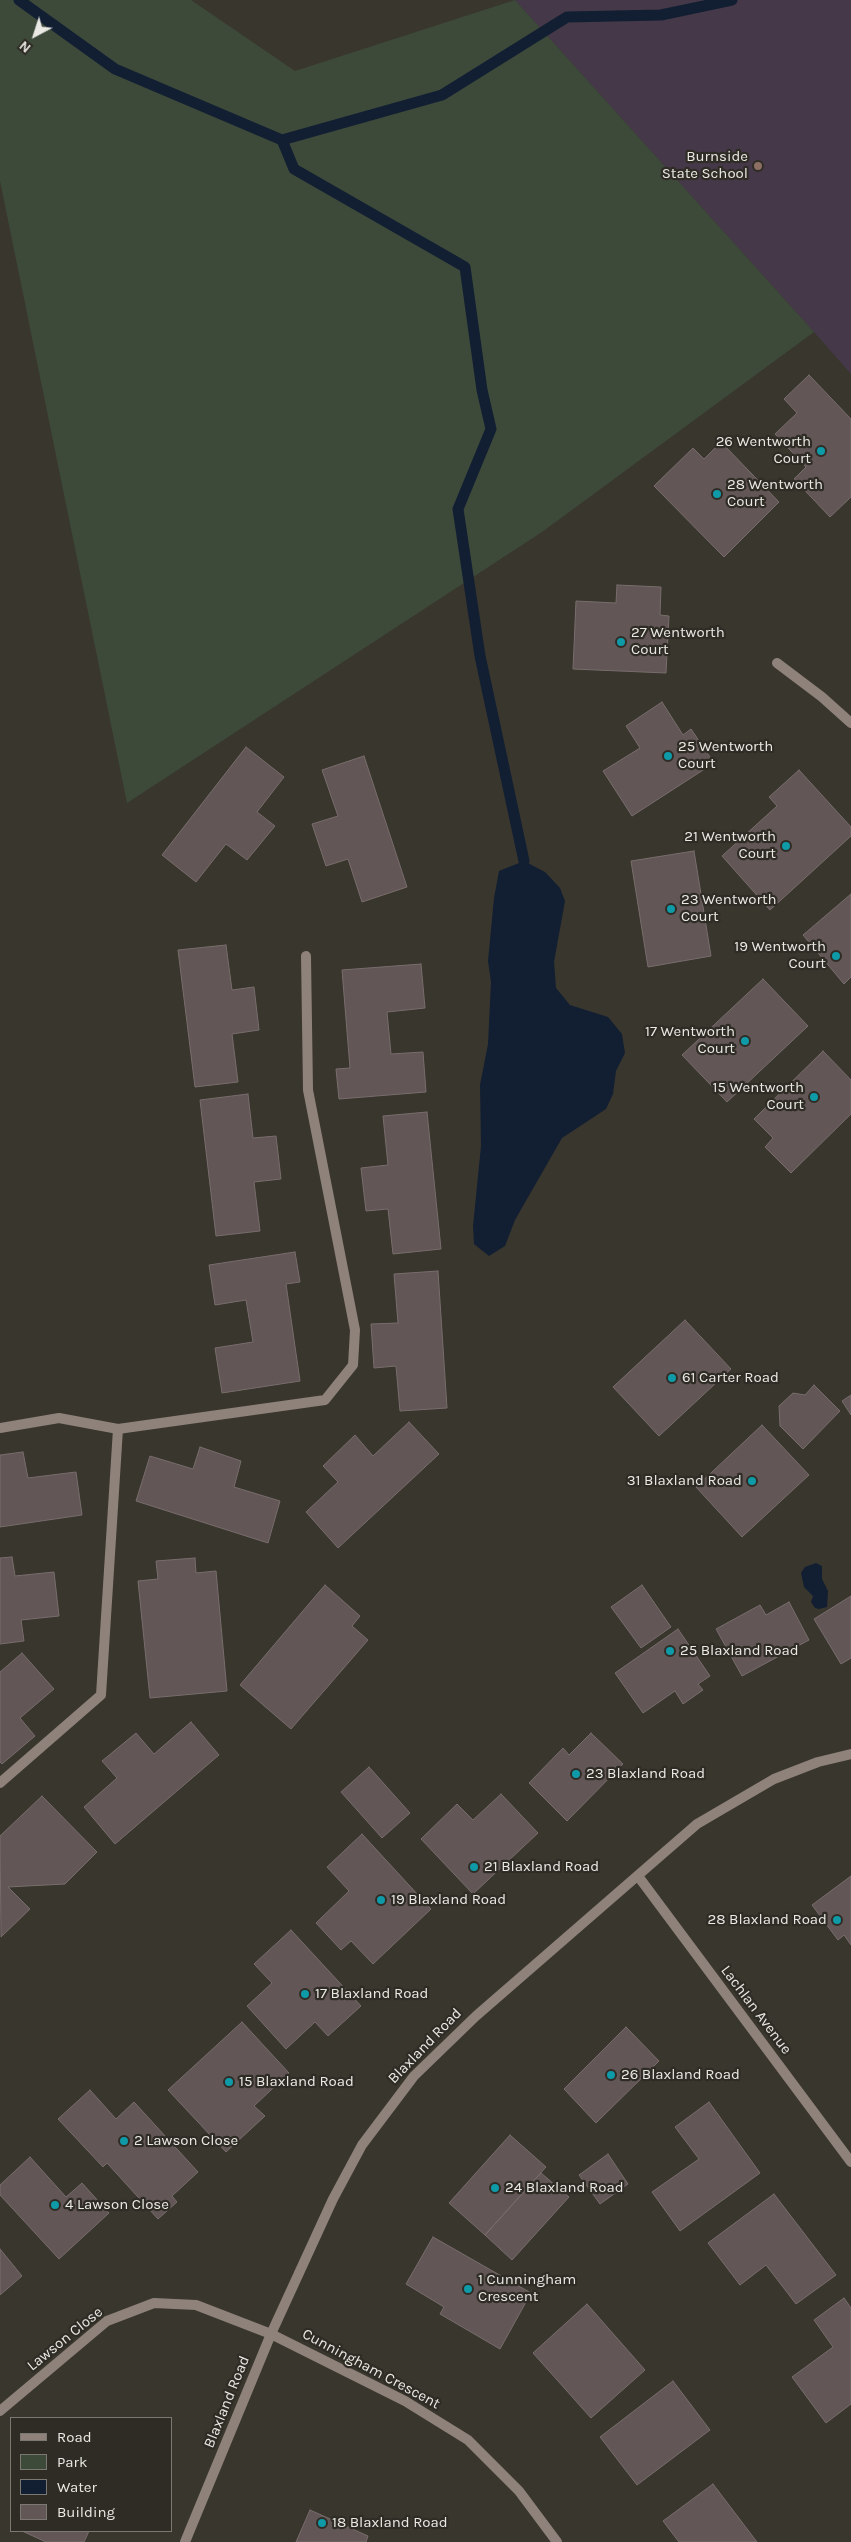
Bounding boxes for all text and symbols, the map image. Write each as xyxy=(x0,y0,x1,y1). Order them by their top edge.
north arrow xyxy=(10,10,60,60)
text: N xyxy=(16,37,34,57)
place label: Burnside State School xyxy=(662,148,748,183)
marker: Burnside State School xyxy=(752,160,764,172)
place label: 26 Wentworth Court xyxy=(716,433,811,468)
marker: 26 Wentworth Court xyxy=(815,445,827,457)
place label: 28 Wentworth Court xyxy=(727,476,823,511)
marker: 28 Wentworth Court xyxy=(711,488,723,500)
place label: 27 Wentworth Court xyxy=(631,624,725,659)
marker: 27 Wentworth Court xyxy=(615,636,627,648)
place label: 25 Wentworth Court xyxy=(678,738,773,773)
marker: 25 Wentworth Court xyxy=(662,750,674,762)
place label: 21 Wentworth Court xyxy=(684,828,776,863)
marker: 21 Wentworth Court xyxy=(780,840,792,852)
place label: 23 Wentworth Court xyxy=(681,891,777,926)
marker: 23 Wentworth Court xyxy=(665,903,677,915)
place label: 19 Wentworth Court xyxy=(734,938,826,973)
marker: 19 Wentworth Court xyxy=(830,950,842,962)
place label: 17 Wentworth Court xyxy=(645,1023,735,1058)
marker: 17 Wentworth Court xyxy=(739,1035,751,1047)
place label: 15 Wentworth Court xyxy=(713,1079,804,1114)
marker: 15 Wentworth Court xyxy=(808,1091,820,1103)
place label: 61 Carter Road xyxy=(682,1369,779,1387)
marker: 61 Carter Road xyxy=(666,1372,678,1384)
place label: 31 Blaxland Road xyxy=(627,1472,742,1490)
marker: 31 Blaxland Road xyxy=(746,1475,758,1487)
place label: 25 Blaxland Road xyxy=(680,1642,799,1660)
marker: 25 Blaxland Road xyxy=(664,1645,676,1657)
place label: 23 Blaxland Road xyxy=(586,1765,705,1783)
marker: 23 Blaxland Road xyxy=(570,1768,582,1780)
place label: 21 Blaxland Road xyxy=(484,1858,599,1876)
marker: 21 Blaxland Road xyxy=(468,1861,480,1873)
place label: 19 Blaxland Road xyxy=(391,1891,506,1909)
marker: 19 Blaxland Road xyxy=(375,1894,387,1906)
place label: 28 Blaxland Road xyxy=(708,1911,827,1929)
marker: 28 Blaxland Road xyxy=(831,1914,843,1926)
street label: Lachlan Avenue xyxy=(717,1962,795,2058)
place label: 17 Blaxland Road xyxy=(315,1985,429,2003)
marker: 17 Blaxland Road xyxy=(299,1988,311,2000)
street label: Blaxland Road xyxy=(385,2005,465,2087)
place label: 26 Blaxland Road xyxy=(621,2066,740,2084)
marker: 26 Blaxland Road xyxy=(605,2069,617,2081)
place label: 15 Blaxland Road xyxy=(239,2073,354,2091)
marker: 15 Blaxland Road xyxy=(223,2076,235,2088)
place label: 2 Lawson Close xyxy=(134,2132,238,2150)
marker: 2 Lawson Close xyxy=(118,2135,130,2147)
place label: 24 Blaxland Road xyxy=(505,2179,624,2197)
marker: 24 Blaxland Road xyxy=(489,2182,501,2194)
place label: 4 Lawson Close xyxy=(65,2196,169,2214)
marker: 4 Lawson Close xyxy=(49,2199,61,2211)
place label: 1 Cunningham Crescent xyxy=(478,2271,576,2306)
marker: 1 Cunningham Crescent xyxy=(462,2283,474,2295)
street label: Lawson Close xyxy=(24,2303,106,2375)
street label: Cunningham Crescent xyxy=(299,2325,443,2413)
street label: Blaxland Road xyxy=(200,2353,254,2451)
legend xyxy=(10,2417,172,2532)
text: Road xyxy=(57,2428,92,2446)
text: Park xyxy=(57,2453,87,2471)
text: Water xyxy=(57,2478,97,2496)
text: Building xyxy=(57,2503,115,2521)
place label: 18 Blaxland Road xyxy=(332,2514,448,2532)
marker: 18 Blaxland Road xyxy=(316,2517,328,2529)

